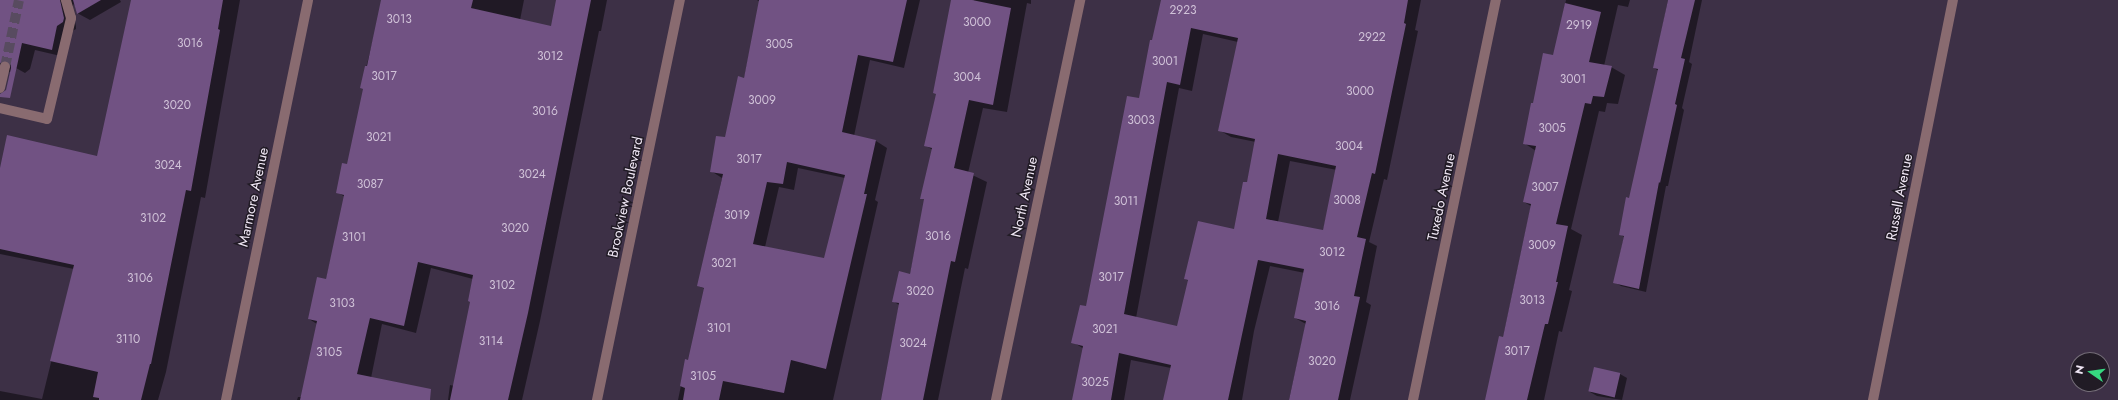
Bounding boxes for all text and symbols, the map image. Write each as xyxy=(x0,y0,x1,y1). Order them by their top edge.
house number: 2923 xyxy=(1169,4,1197,18)
house number: 3013 xyxy=(386,13,412,27)
house number: 3000 xyxy=(963,16,991,30)
house number: 2919 xyxy=(1566,19,1592,33)
house number: 2922 xyxy=(1358,31,1386,45)
house number: 3016 xyxy=(177,37,203,51)
house number: 3005 xyxy=(765,38,793,52)
house number: 3012 xyxy=(537,50,563,64)
house number: 3001 xyxy=(1152,55,1178,69)
house number: 3017 xyxy=(371,70,397,84)
house number: 3004 xyxy=(953,71,981,85)
house number: 3001 xyxy=(1560,73,1586,87)
house number: 3000 xyxy=(1346,85,1374,99)
house number: 3009 xyxy=(748,94,776,108)
house number: 3020 xyxy=(163,99,191,113)
house number: 3016 xyxy=(532,105,558,119)
house number: 3003 xyxy=(1127,114,1155,128)
house number: 3005 xyxy=(1538,122,1566,136)
house number: 3021 xyxy=(366,131,392,145)
street label: Brookview Boulevard xyxy=(604,135,646,259)
house number: 3004 xyxy=(1335,140,1363,154)
street label: Marmore Avenue xyxy=(234,146,272,248)
street label: Tuxedo Avenue xyxy=(1424,152,1458,242)
street label: Russell Avenue xyxy=(1882,152,1916,242)
house number: 3017 xyxy=(736,153,762,167)
street label: North Avenue xyxy=(1007,155,1041,239)
house number: 3024 xyxy=(154,159,182,173)
house number: 3024 xyxy=(518,168,546,182)
house number: 3087 xyxy=(357,178,383,192)
house number: 3007 xyxy=(1531,181,1559,195)
house number: 3008 xyxy=(1333,194,1361,208)
house number: 3011 xyxy=(1114,195,1138,209)
house number: 3019 xyxy=(724,209,750,223)
house number: 3102 xyxy=(140,212,166,226)
house number: 3020 xyxy=(501,222,529,236)
house number: 3016 xyxy=(925,230,951,244)
house number: 3101 xyxy=(342,231,366,245)
house number: 3009 xyxy=(1528,239,1556,253)
house number: 3012 xyxy=(1319,246,1345,260)
house number: 3021 xyxy=(711,257,737,271)
house number: 3017 xyxy=(1098,271,1124,285)
house number: 3106 xyxy=(127,272,153,286)
house number: 3102 xyxy=(489,279,515,293)
house number: 3020 xyxy=(906,285,934,299)
house number: 3013 xyxy=(1519,294,1545,308)
house number: 3103 xyxy=(329,297,355,311)
house number: 3016 xyxy=(1314,300,1340,314)
house number: 3101 xyxy=(707,322,731,336)
house number: 3021 xyxy=(1092,323,1118,337)
house number: 3110 xyxy=(116,333,140,347)
house number: 3114 xyxy=(479,335,503,349)
house number: 3024 xyxy=(899,337,927,351)
house number: 3017 xyxy=(1504,345,1530,359)
house number: 3105 xyxy=(316,346,342,360)
north arrow xyxy=(2070,352,2110,392)
house number: 3020 xyxy=(1308,355,1336,369)
text: N xyxy=(2071,363,2088,376)
house number: 3105 xyxy=(690,370,716,384)
house number: 3025 xyxy=(1081,376,1109,390)

